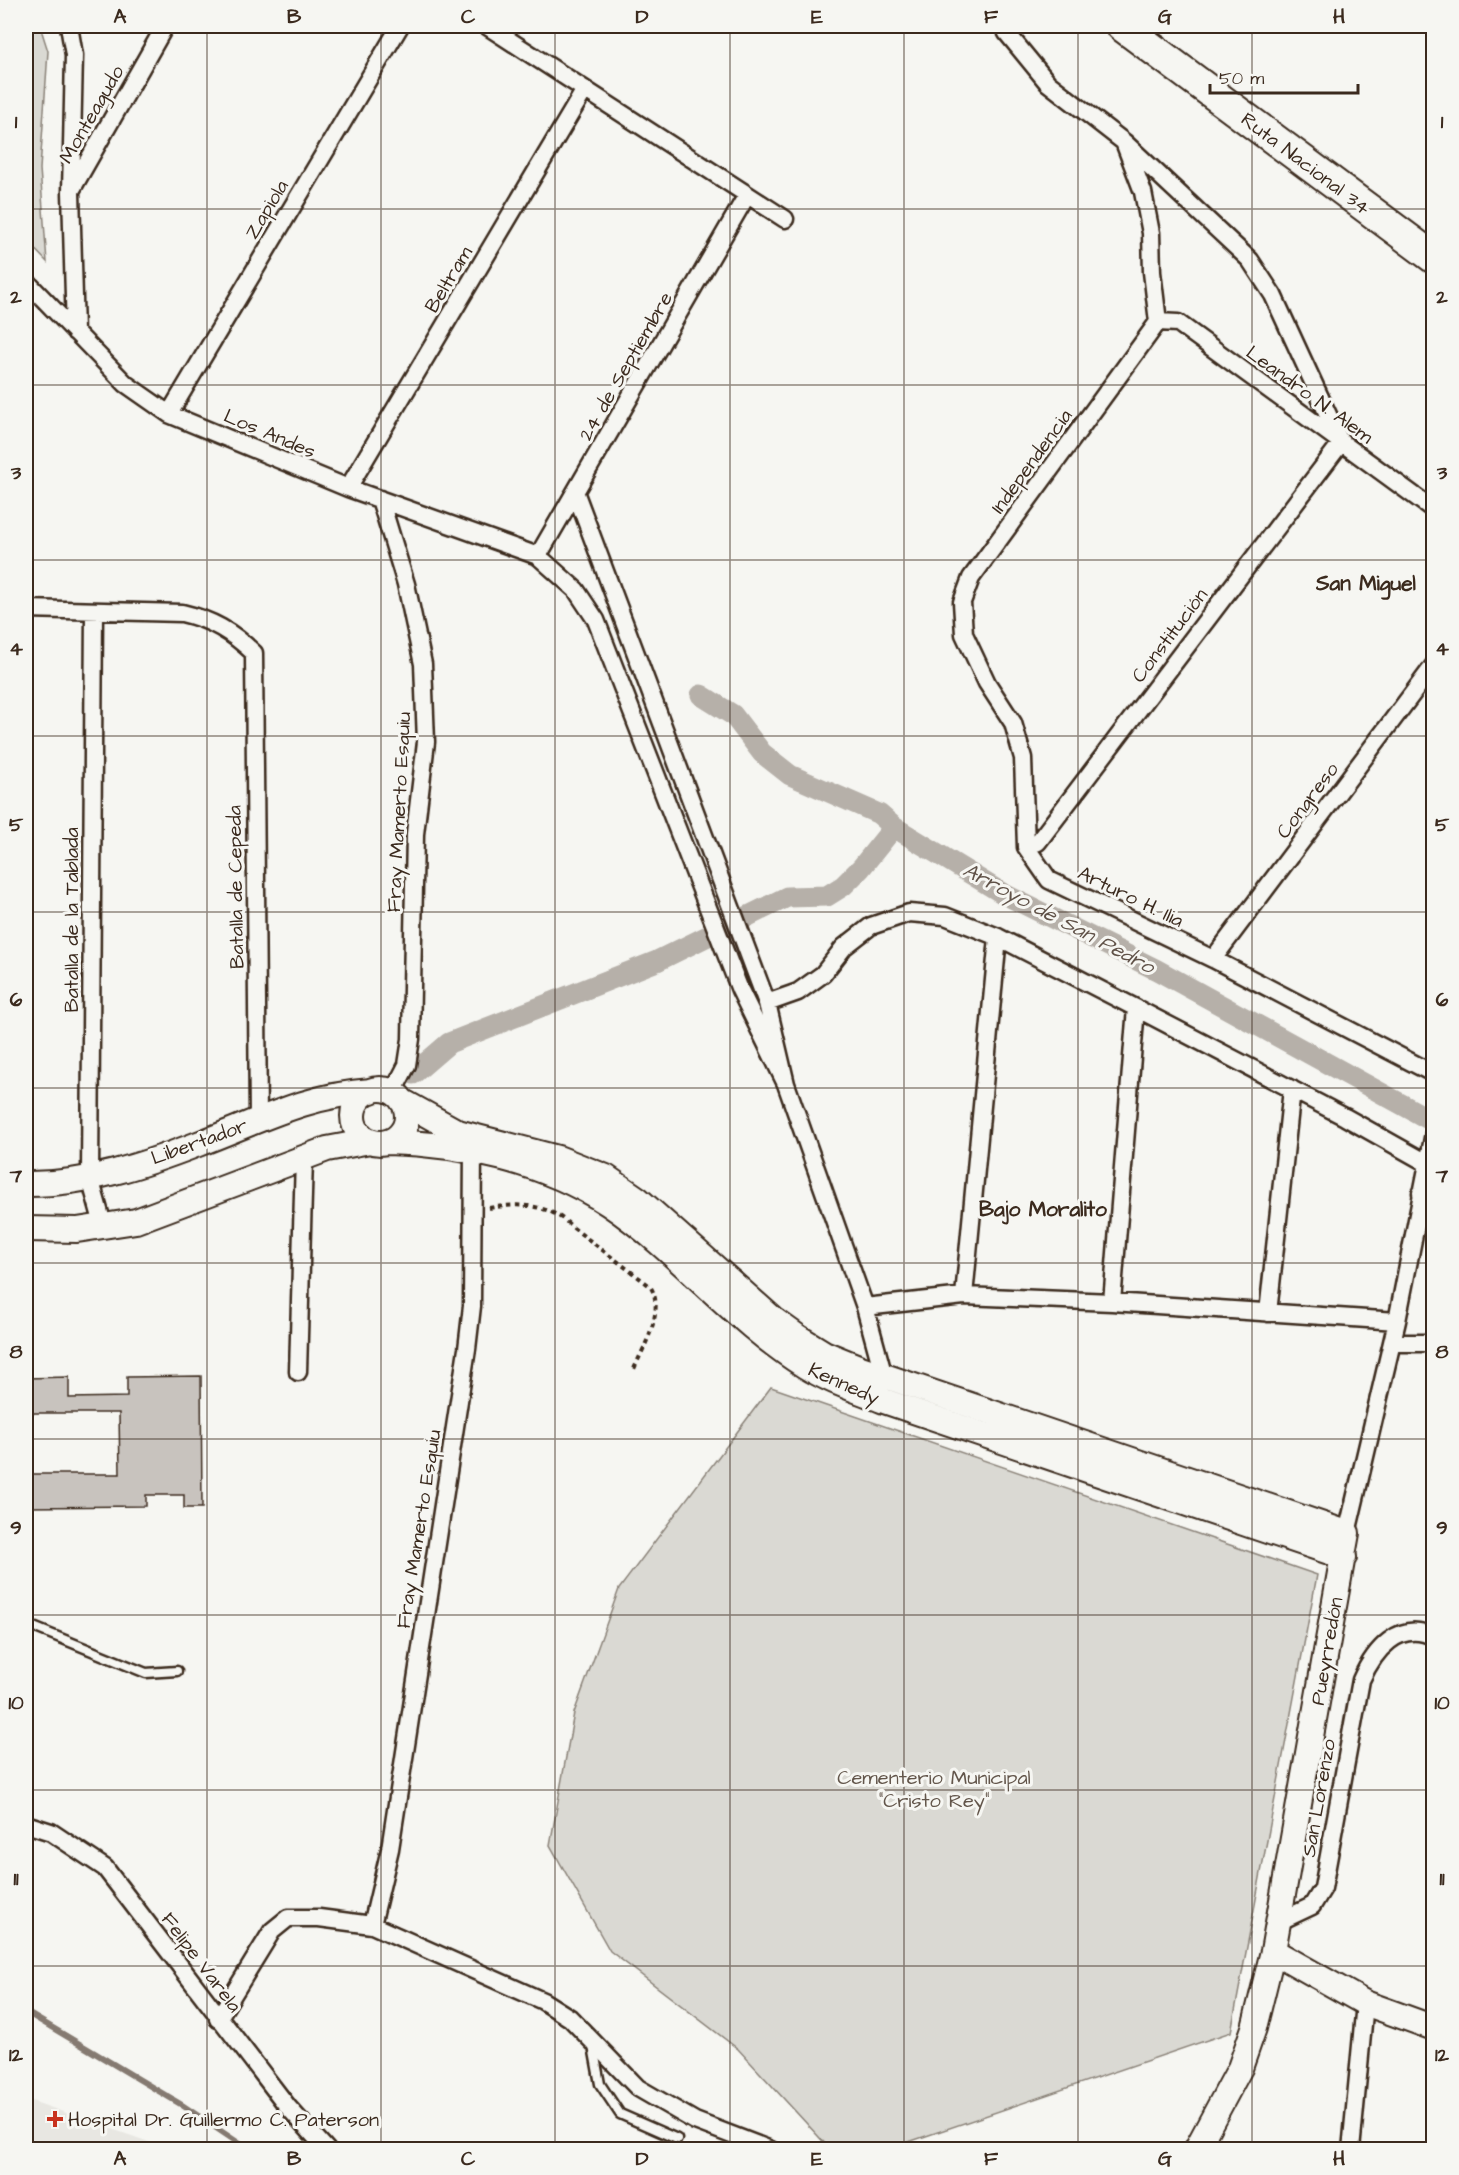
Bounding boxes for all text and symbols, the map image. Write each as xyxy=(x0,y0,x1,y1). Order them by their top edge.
text: A xyxy=(114,3,127,31)
text: B xyxy=(287,3,302,31)
text: C xyxy=(461,3,476,31)
text: D xyxy=(636,3,649,31)
text: E xyxy=(811,3,823,31)
text: F xyxy=(984,3,999,31)
text: G xyxy=(1158,3,1172,31)
text: H xyxy=(1333,3,1345,31)
scale bar xyxy=(1210,57,1358,95)
street label: Monteagudo xyxy=(53,60,132,169)
text: 50 m xyxy=(1219,66,1264,91)
street label: Ruta Nacional 34 xyxy=(1235,106,1376,222)
text: 1 xyxy=(15,108,18,136)
text: 1 xyxy=(1441,108,1444,136)
street label: Zapiola xyxy=(238,175,295,244)
street label: Beltram xyxy=(418,241,480,318)
text: 2 xyxy=(9,283,22,311)
text: 2 xyxy=(1435,283,1448,311)
street label: 24 de Septiembre xyxy=(572,287,680,446)
street label: Leandro N. Alem xyxy=(1240,339,1379,451)
street label: Los Andes xyxy=(219,402,320,466)
street label: Independencia xyxy=(984,404,1079,520)
text: 3 xyxy=(10,459,22,487)
text: 3 xyxy=(1436,459,1448,487)
district label: San Miguel xyxy=(1315,569,1417,600)
street label: Constitución xyxy=(1125,583,1215,689)
text: 4 xyxy=(9,635,23,663)
text: 4 xyxy=(1435,635,1449,663)
street label: Fray Mamerto Esquiu xyxy=(380,711,419,913)
street label: Congreso xyxy=(1270,757,1347,845)
street label: Batalla de Cepeda xyxy=(221,805,251,969)
text: 5 xyxy=(9,811,24,839)
text: 5 xyxy=(1435,811,1450,839)
street label: Batalla de la Tablada xyxy=(58,827,86,1013)
water label: Arroyo de San Pedro xyxy=(958,856,1161,983)
street label: Arturo H. Ilia xyxy=(1073,859,1188,935)
text: 6 xyxy=(10,986,23,1014)
text: 6 xyxy=(1436,986,1449,1014)
street label: Libertador xyxy=(147,1112,251,1172)
text: 7 xyxy=(9,1162,23,1190)
text: 7 xyxy=(1435,1162,1449,1190)
district label: Bajo Moralito xyxy=(979,1195,1107,1225)
text: 8 xyxy=(10,1338,23,1366)
text: 8 xyxy=(1436,1338,1449,1366)
street label: Kennedy xyxy=(803,1356,884,1413)
street label: Fray Mamerto Esquiu xyxy=(389,1428,450,1631)
text: 9 xyxy=(10,1514,22,1542)
text: 9 xyxy=(1436,1514,1448,1542)
street label: Pueyrredón xyxy=(1304,1595,1351,1708)
text: 10 xyxy=(8,1689,24,1717)
text: 10 xyxy=(1434,1689,1450,1717)
street label: San Lorenzo xyxy=(1295,1737,1343,1859)
park label: Cementerio Municipal "Cristo Rey" xyxy=(837,1764,1031,1816)
text: 11 xyxy=(13,1865,19,1893)
text: 11 xyxy=(1439,1865,1445,1893)
street label: Felipe Varela xyxy=(154,1907,248,2018)
text: 12 xyxy=(9,2041,24,2069)
text: 12 xyxy=(1435,2041,1450,2069)
place label: Hospital Dr. Guillermo C. Paterson xyxy=(68,2106,379,2134)
marker: Hospital Dr. Guillermo C. Paterson xyxy=(46,2110,64,2128)
text: A xyxy=(114,2145,127,2173)
text: B xyxy=(287,2145,302,2173)
text: C xyxy=(461,2145,476,2173)
text: D xyxy=(636,2145,649,2173)
text: E xyxy=(811,2145,823,2173)
text: F xyxy=(984,2145,999,2173)
text: G xyxy=(1158,2145,1172,2173)
text: H xyxy=(1333,2145,1345,2173)

